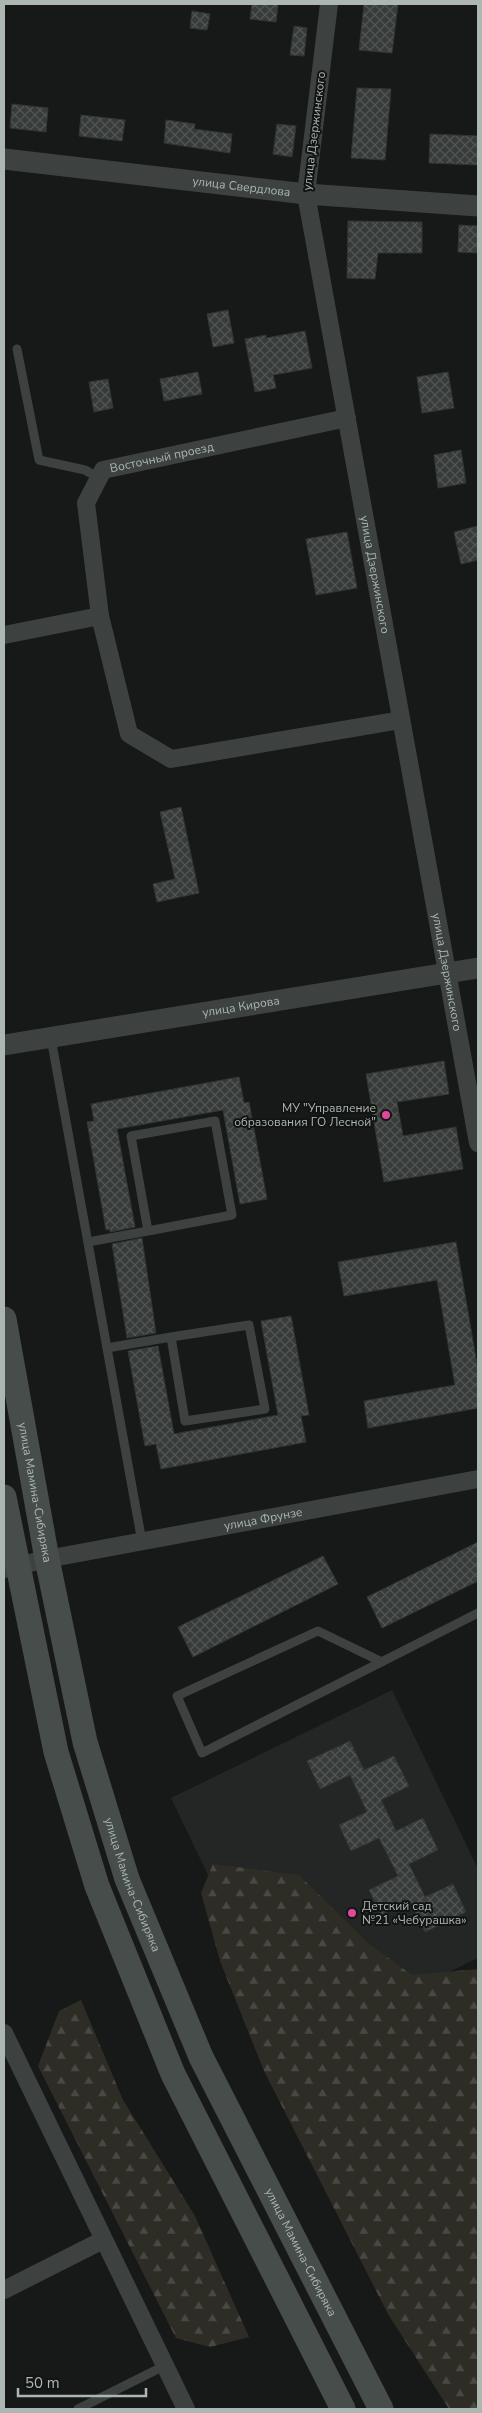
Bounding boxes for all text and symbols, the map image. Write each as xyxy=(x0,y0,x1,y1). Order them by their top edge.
street label: улица Дзержинского xyxy=(299,70,329,191)
street label: улица Свердлова xyxy=(191,173,291,200)
street label: Восточный проезд xyxy=(108,439,215,476)
street label: улица Дзержинского xyxy=(356,514,394,635)
street label: улица Дзержинского xyxy=(428,912,466,1033)
street label: улица Кирова xyxy=(201,992,281,1021)
place label: МУ "Управление образования ГО Лесной" xyxy=(234,1100,376,1130)
marker: МУ "Управление образования ГО Лесной" xyxy=(380,1109,392,1121)
street label: улица Мамина-Сибиряка xyxy=(15,1421,55,1564)
street label: улица Фрунзе xyxy=(223,1504,304,1534)
street label: улица Мамина-Сибиряка xyxy=(101,1815,164,1954)
place label: Детский сад №21 «Чебурашка» xyxy=(362,1898,467,1928)
marker: Детский сад №21 «Чебурашка» xyxy=(346,1907,358,1919)
street label: улица Мамина-Сибиряка xyxy=(261,2185,340,2319)
scale bar xyxy=(18,2366,145,2398)
text: 50 m xyxy=(25,2373,60,2393)

